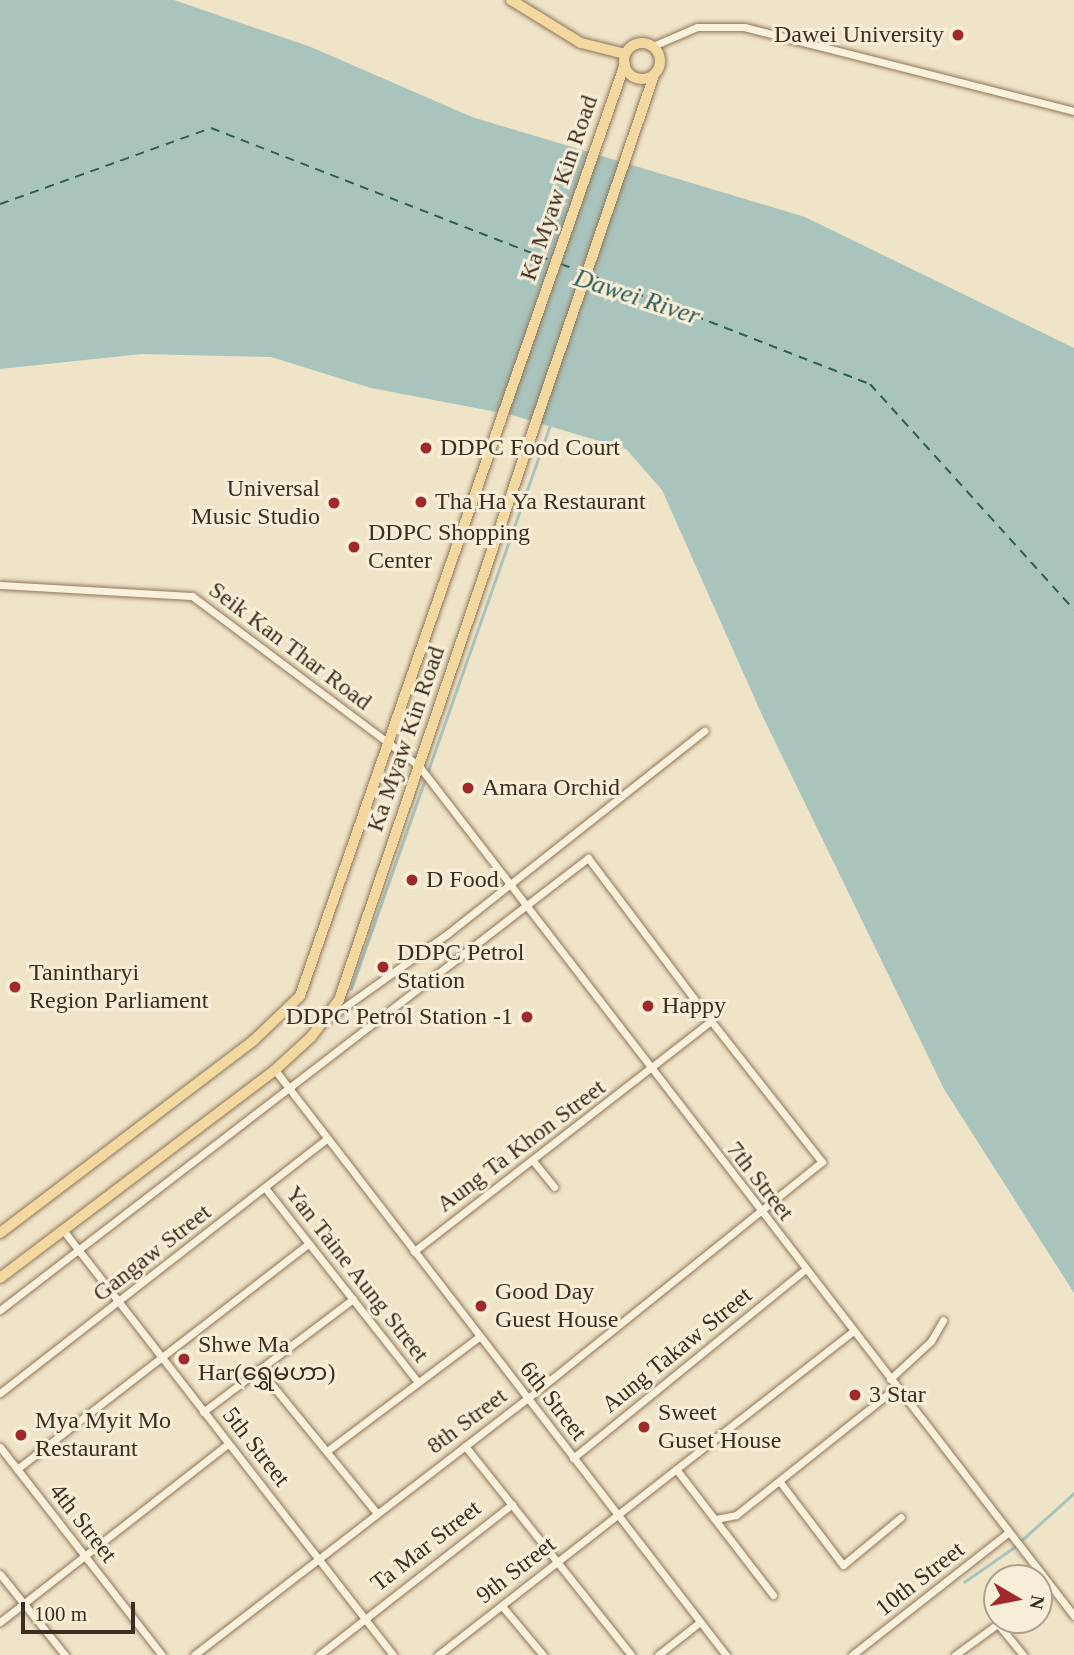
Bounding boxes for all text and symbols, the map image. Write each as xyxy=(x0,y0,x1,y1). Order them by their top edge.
place label: Dawei University xyxy=(774,21,944,49)
marker: Dawei University xyxy=(950,27,966,43)
street label: Ka Myaw Kin Road xyxy=(514,92,604,284)
water label: Dawei River xyxy=(570,262,704,332)
place label: DDPC Food Court xyxy=(440,434,620,462)
marker: DDPC Food Court xyxy=(418,440,434,456)
place label: Universal Music Studio xyxy=(191,475,320,531)
place label: Tha Ha Ya Restaurant xyxy=(435,488,647,516)
marker: Tha Ha Ya Restaurant xyxy=(413,494,429,510)
marker: Universal Music Studio xyxy=(326,495,342,511)
place label: DDPC Shopping Center xyxy=(368,519,530,575)
marker: DDPC Shopping Center xyxy=(346,539,362,555)
street label: Seik Kan Thar Road xyxy=(203,575,377,717)
street label: Ka Myaw Kin Road xyxy=(361,643,451,835)
place label: Amara Orchid xyxy=(482,774,620,802)
marker: Amara Orchid xyxy=(460,780,476,796)
place label: D Food xyxy=(426,866,499,894)
marker: D Food xyxy=(404,872,420,888)
place label: DDPC Petrol Station xyxy=(397,939,524,995)
place label: Tanintharyi Region Parliament xyxy=(29,959,208,1015)
marker: DDPC Petrol Station xyxy=(375,959,391,975)
marker: Tanintharyi Region Parliament xyxy=(7,979,23,995)
place label: Happy xyxy=(662,992,726,1020)
marker: Happy xyxy=(640,998,656,1014)
place label: DDPC Petrol Station -1 xyxy=(286,1003,513,1031)
marker: DDPC Petrol Station -1 xyxy=(519,1009,535,1025)
street label: Aung Ta Khon Street xyxy=(431,1073,611,1219)
street label: 7th Street xyxy=(720,1136,800,1226)
street label: Yan Taine Aung Street xyxy=(279,1179,435,1369)
street label: Gangaw Street xyxy=(87,1198,217,1308)
place label: Good Day Guest House xyxy=(495,1278,618,1334)
street label: Aung Takaw Street xyxy=(596,1281,758,1419)
marker: Good Day Guest House xyxy=(473,1298,489,1314)
place label: Shwe Ma Har(‌‌ရွှေမဟာ) xyxy=(198,1331,335,1387)
marker: Shwe Ma Har(‌‌ရွှေမဟာ) xyxy=(176,1351,192,1367)
street label: 6th Street xyxy=(513,1356,593,1446)
place label: 3 Star xyxy=(869,1381,926,1409)
street label: 8th Street xyxy=(421,1382,513,1460)
marker: 3 Star xyxy=(847,1387,863,1403)
place label: Sweet Guset House xyxy=(658,1399,781,1455)
street label: 5th Street xyxy=(216,1402,296,1492)
place label: Mya Myit Mo Restaurant xyxy=(35,1407,171,1463)
marker: Sweet Guset House xyxy=(636,1419,652,1435)
marker: Mya Myit Mo Restaurant xyxy=(13,1427,29,1443)
street label: 4th Street xyxy=(43,1478,123,1568)
street label: Ta Mar Street xyxy=(365,1494,487,1598)
street label: 9th Street xyxy=(471,1530,561,1610)
street label: 10th Street xyxy=(870,1535,970,1623)
north arrow xyxy=(983,1564,1053,1634)
scale bar xyxy=(24,1588,138,1632)
text: N xyxy=(1026,1594,1049,1611)
text: 100 m xyxy=(34,1602,87,1626)

